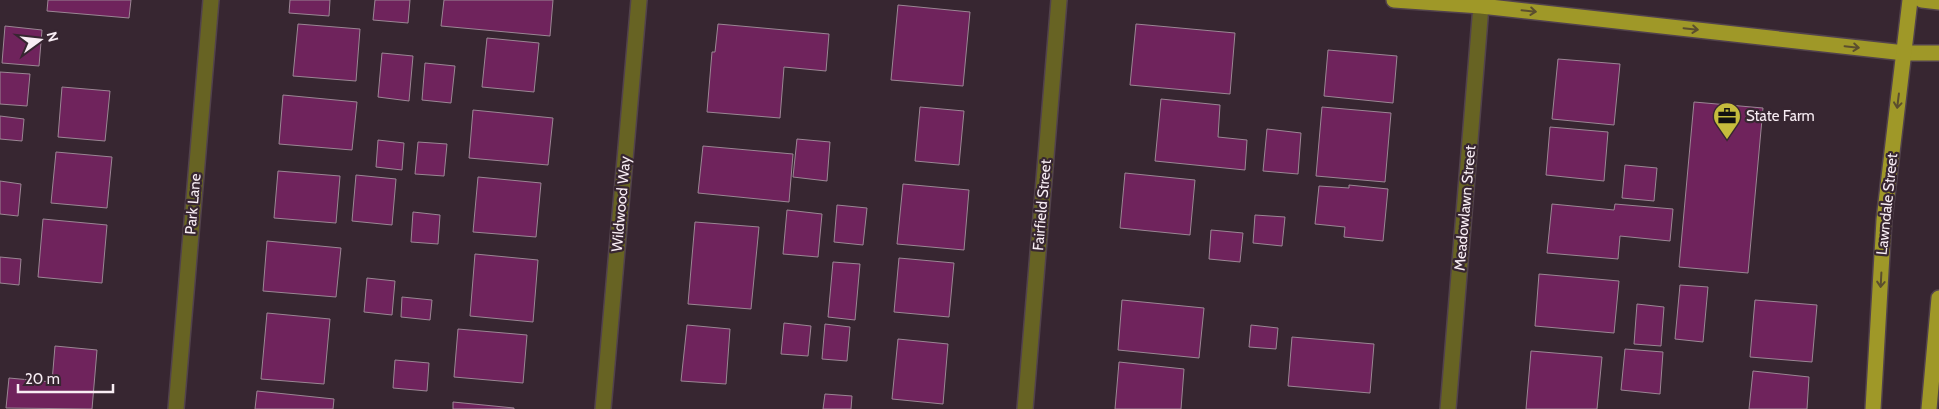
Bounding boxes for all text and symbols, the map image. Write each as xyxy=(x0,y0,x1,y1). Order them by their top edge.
one-way arrow xyxy=(1521,6,1537,16)
north arrow xyxy=(15,15,65,65)
one-way arrow xyxy=(1683,24,1699,34)
text: N xyxy=(43,30,63,44)
one-way arrow xyxy=(1844,42,1860,52)
one-way arrow xyxy=(1893,93,1903,109)
office icon: State Farm xyxy=(1712,101,1742,140)
place label: State Farm xyxy=(1746,107,1815,125)
street label: Meadowlawn Street xyxy=(1451,144,1479,272)
street label: Lawndale Street xyxy=(1873,152,1901,256)
street label: Wildwood Way xyxy=(608,155,634,253)
street label: Fairfield Street xyxy=(1029,159,1055,251)
street label: Park Lane xyxy=(181,172,205,235)
one-way arrow xyxy=(1876,272,1885,288)
scale bar xyxy=(18,362,112,394)
text: 20 m xyxy=(25,370,60,388)

